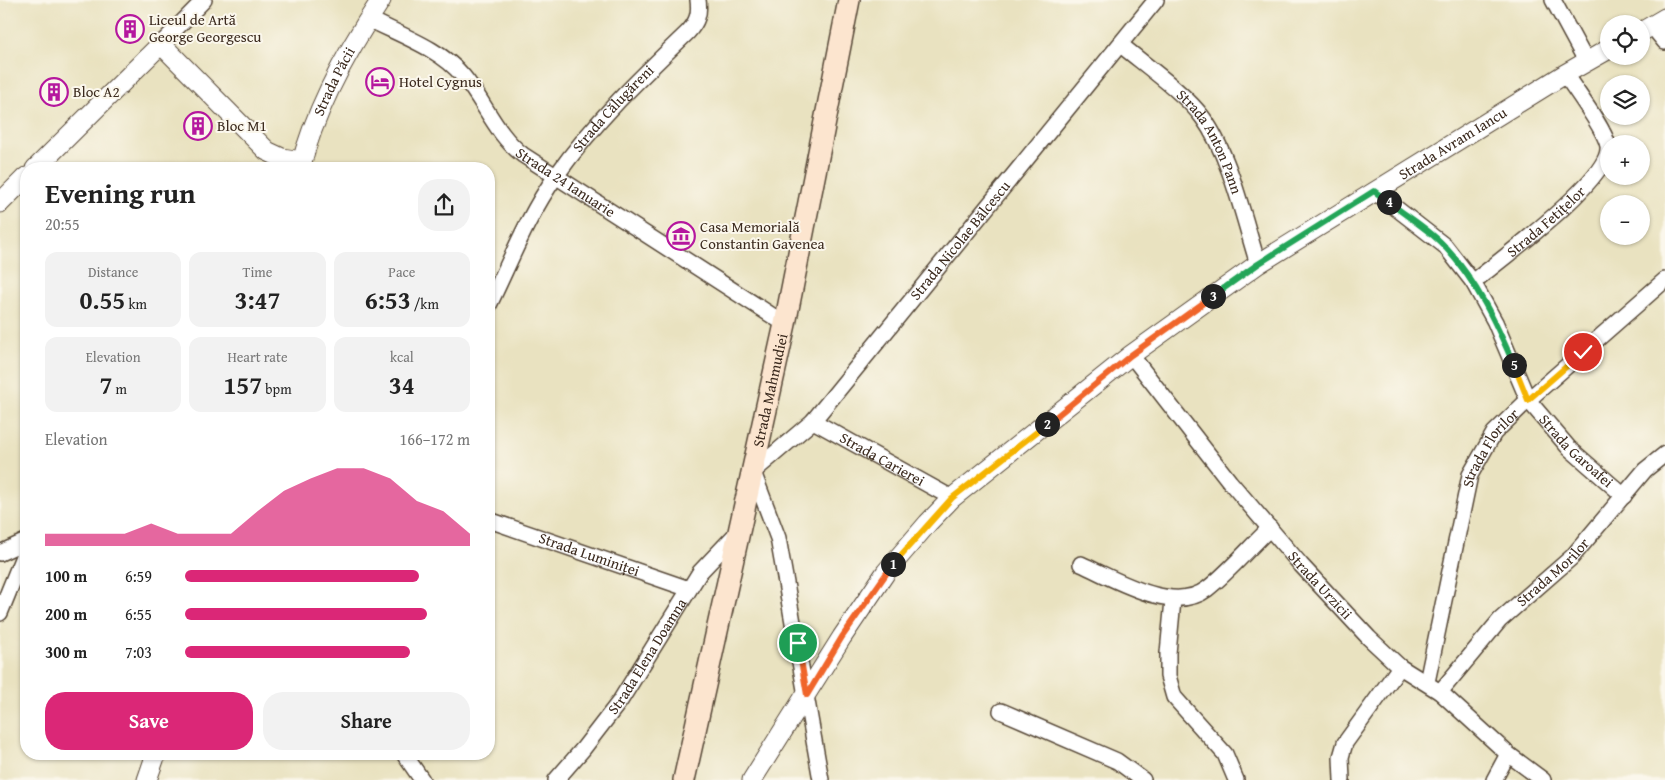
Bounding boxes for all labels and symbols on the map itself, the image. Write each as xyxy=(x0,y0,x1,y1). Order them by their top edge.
place label: Liceul de Artă George Georgescu xyxy=(149,9,262,47)
building icon: Liceul de Artă George Georgescu xyxy=(115,14,145,44)
street label: Strada Păcii xyxy=(308,43,360,119)
street label: Strada Călugăreni xyxy=(567,60,658,156)
hotel icon: Hotel Cygnus xyxy=(365,67,395,97)
place label: Hotel Cygnus xyxy=(399,71,482,92)
building icon: Bloc A2 xyxy=(39,77,69,107)
place label: Bloc A2 xyxy=(73,81,120,102)
street label: Strada Anton Pann xyxy=(1172,84,1248,197)
street label: Strada Avram Iancu xyxy=(1394,101,1511,185)
building icon: Bloc M1 xyxy=(183,111,213,141)
place label: Bloc M1 xyxy=(217,115,267,136)
street label: Strada 24 Ianuarie xyxy=(511,142,620,222)
street label: Strada Nicolae Bălcescu xyxy=(905,175,1015,304)
street label: Strada Fetițelor xyxy=(1502,181,1590,262)
pin: 4 xyxy=(1376,190,1402,214)
place label: Casa Memorială Constantin Gavenea xyxy=(700,216,825,254)
museum icon: Casa Memorială Constantin Gavenea xyxy=(666,221,696,251)
pin: 3 xyxy=(1200,284,1226,308)
street label: Strada Mahmudiei xyxy=(747,331,793,449)
pin xyxy=(1562,331,1604,373)
pin: 5 xyxy=(1502,352,1526,378)
street label: Strada Florilor xyxy=(1457,403,1523,489)
street label: Strada Garoafei xyxy=(1535,409,1618,492)
pin: 2 xyxy=(1034,412,1060,436)
street label: Strada Carierei xyxy=(836,427,929,491)
street label: Strada Luminiței xyxy=(536,527,643,581)
street label: Strada Morilor xyxy=(1512,533,1594,611)
street label: Strada Urzicii xyxy=(1283,546,1357,624)
pin: 1 xyxy=(880,552,906,576)
street label: Strada Elena Doamna xyxy=(602,594,691,719)
pin xyxy=(777,622,819,664)

